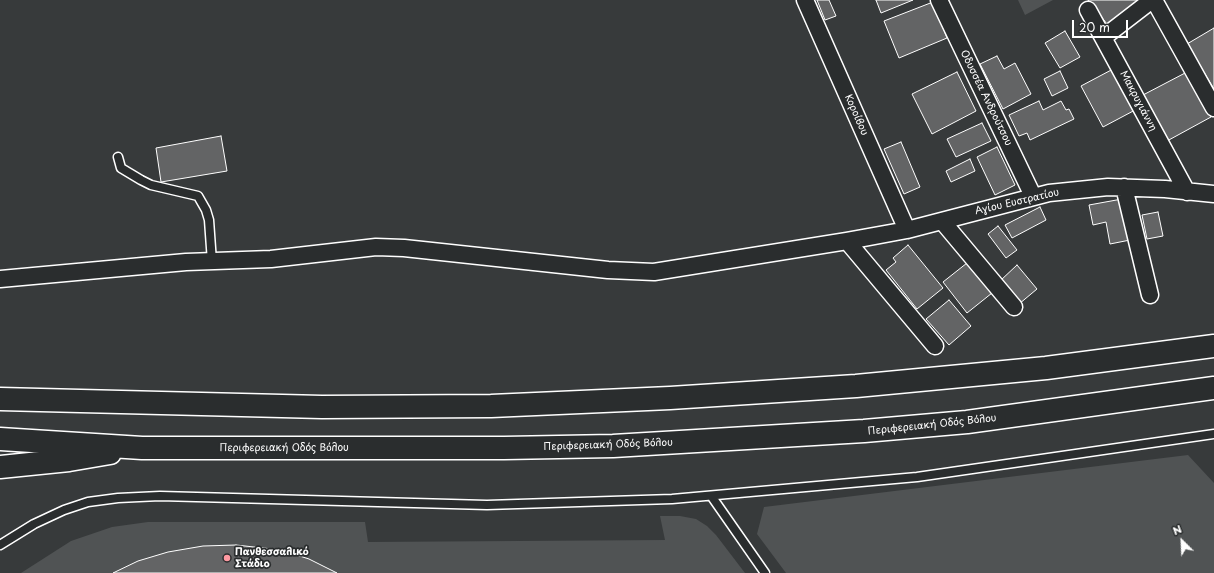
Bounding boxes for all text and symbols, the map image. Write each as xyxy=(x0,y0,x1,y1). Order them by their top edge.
scale bar xyxy=(1074,12,1130,38)
text: 20 m xyxy=(1079,18,1110,36)
street label: Οδυσσέα Ανδρούτσου xyxy=(958,48,1014,148)
street label: Μακρυγιάννη xyxy=(1117,69,1159,133)
street label: Κοροίβου xyxy=(842,93,870,137)
street label: Αγίου Ευστρατίου xyxy=(974,186,1060,218)
street label: Περιφερειακή Οδός Βόλου xyxy=(867,412,997,438)
street label: Περιφερειακή Οδός Βόλου xyxy=(543,437,673,453)
street label: Περιφερειακή Οδός Βόλου xyxy=(219,442,349,454)
text: N xyxy=(1169,520,1184,539)
north arrow xyxy=(1162,521,1202,561)
place label: Πανθεσσαλικό Στάδιο xyxy=(235,546,309,570)
marker: Πανθεσσαλικό Στάδιο xyxy=(222,553,232,563)

